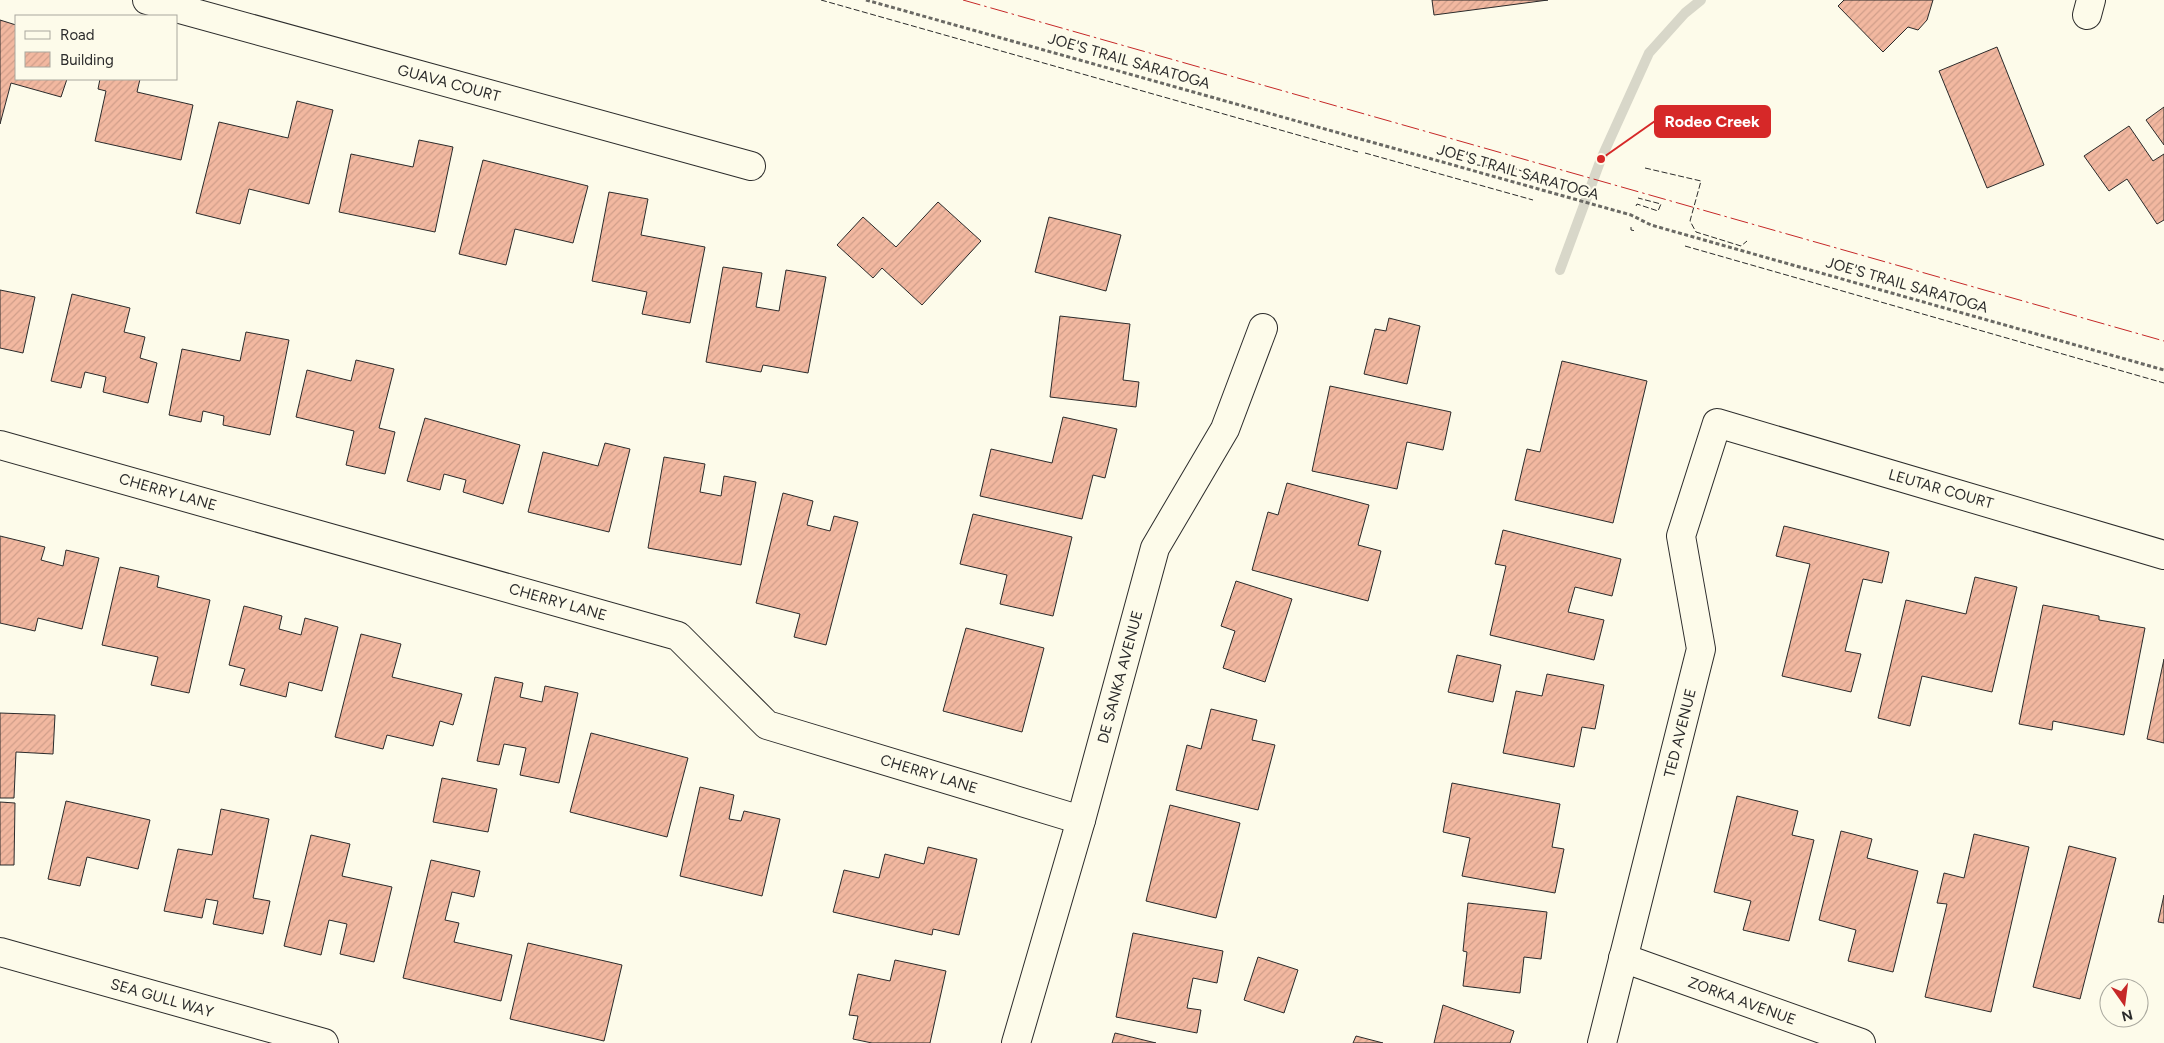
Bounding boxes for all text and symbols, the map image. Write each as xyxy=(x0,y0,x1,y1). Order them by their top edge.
legend xyxy=(15,15,178,80)
text: Road xyxy=(60,26,95,44)
street label: JOE'S TRAIL SARATOGA xyxy=(1046,29,1212,93)
text: Building xyxy=(60,51,114,69)
street label: GUAVA COURT xyxy=(396,61,503,106)
callout: Rodeo Creek xyxy=(1655,106,1770,137)
text: Rodeo Creek xyxy=(1664,112,1760,131)
street label: JOE'S TRAIL SARATOGA xyxy=(1435,140,1601,204)
street label: JOE'S TRAIL SARATOGA xyxy=(1824,253,1990,317)
street label: LEUTAR COURT xyxy=(1886,465,1996,513)
street label: CHERRY LANE xyxy=(117,469,219,515)
street label: CHERRY LANE xyxy=(507,579,609,625)
street label: DE SANKA AVENUE xyxy=(1094,609,1146,745)
street label: TED AVENUE xyxy=(1660,687,1700,779)
street label: CHERRY LANE xyxy=(878,751,980,797)
street label: ZORKA AVENUE xyxy=(1686,973,1798,1029)
street label: SEA GULL WAY xyxy=(108,975,216,1021)
north arrow xyxy=(2099,978,2149,1028)
text: N xyxy=(2120,1006,2134,1025)

